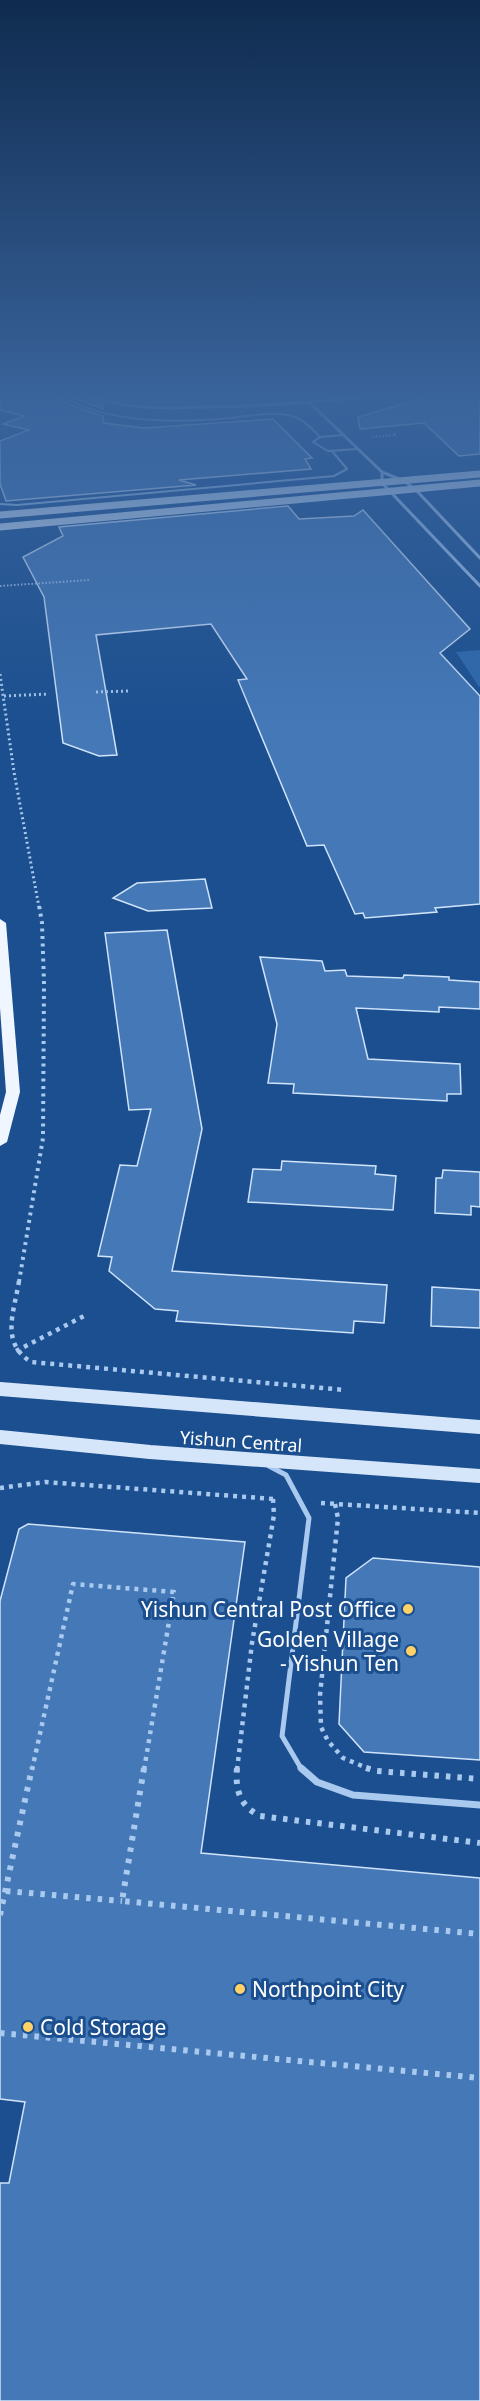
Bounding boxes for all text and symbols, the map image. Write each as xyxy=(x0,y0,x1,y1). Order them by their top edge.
street label: Yishun Central xyxy=(179,1425,303,1457)
place label: Yishun Central Post Office xyxy=(141,1595,396,1623)
marker: Yishun Central Post Office xyxy=(401,1602,415,1616)
place label: Golden Village - Yishun Ten xyxy=(257,1625,399,1677)
marker: Golden Village - Yishun Ten xyxy=(404,1644,418,1658)
place label: Northpoint City xyxy=(252,1975,404,2003)
marker: Northpoint City xyxy=(233,1982,247,1996)
place label: Cold Storage xyxy=(40,2013,166,2041)
marker: Cold Storage xyxy=(21,2020,35,2034)

